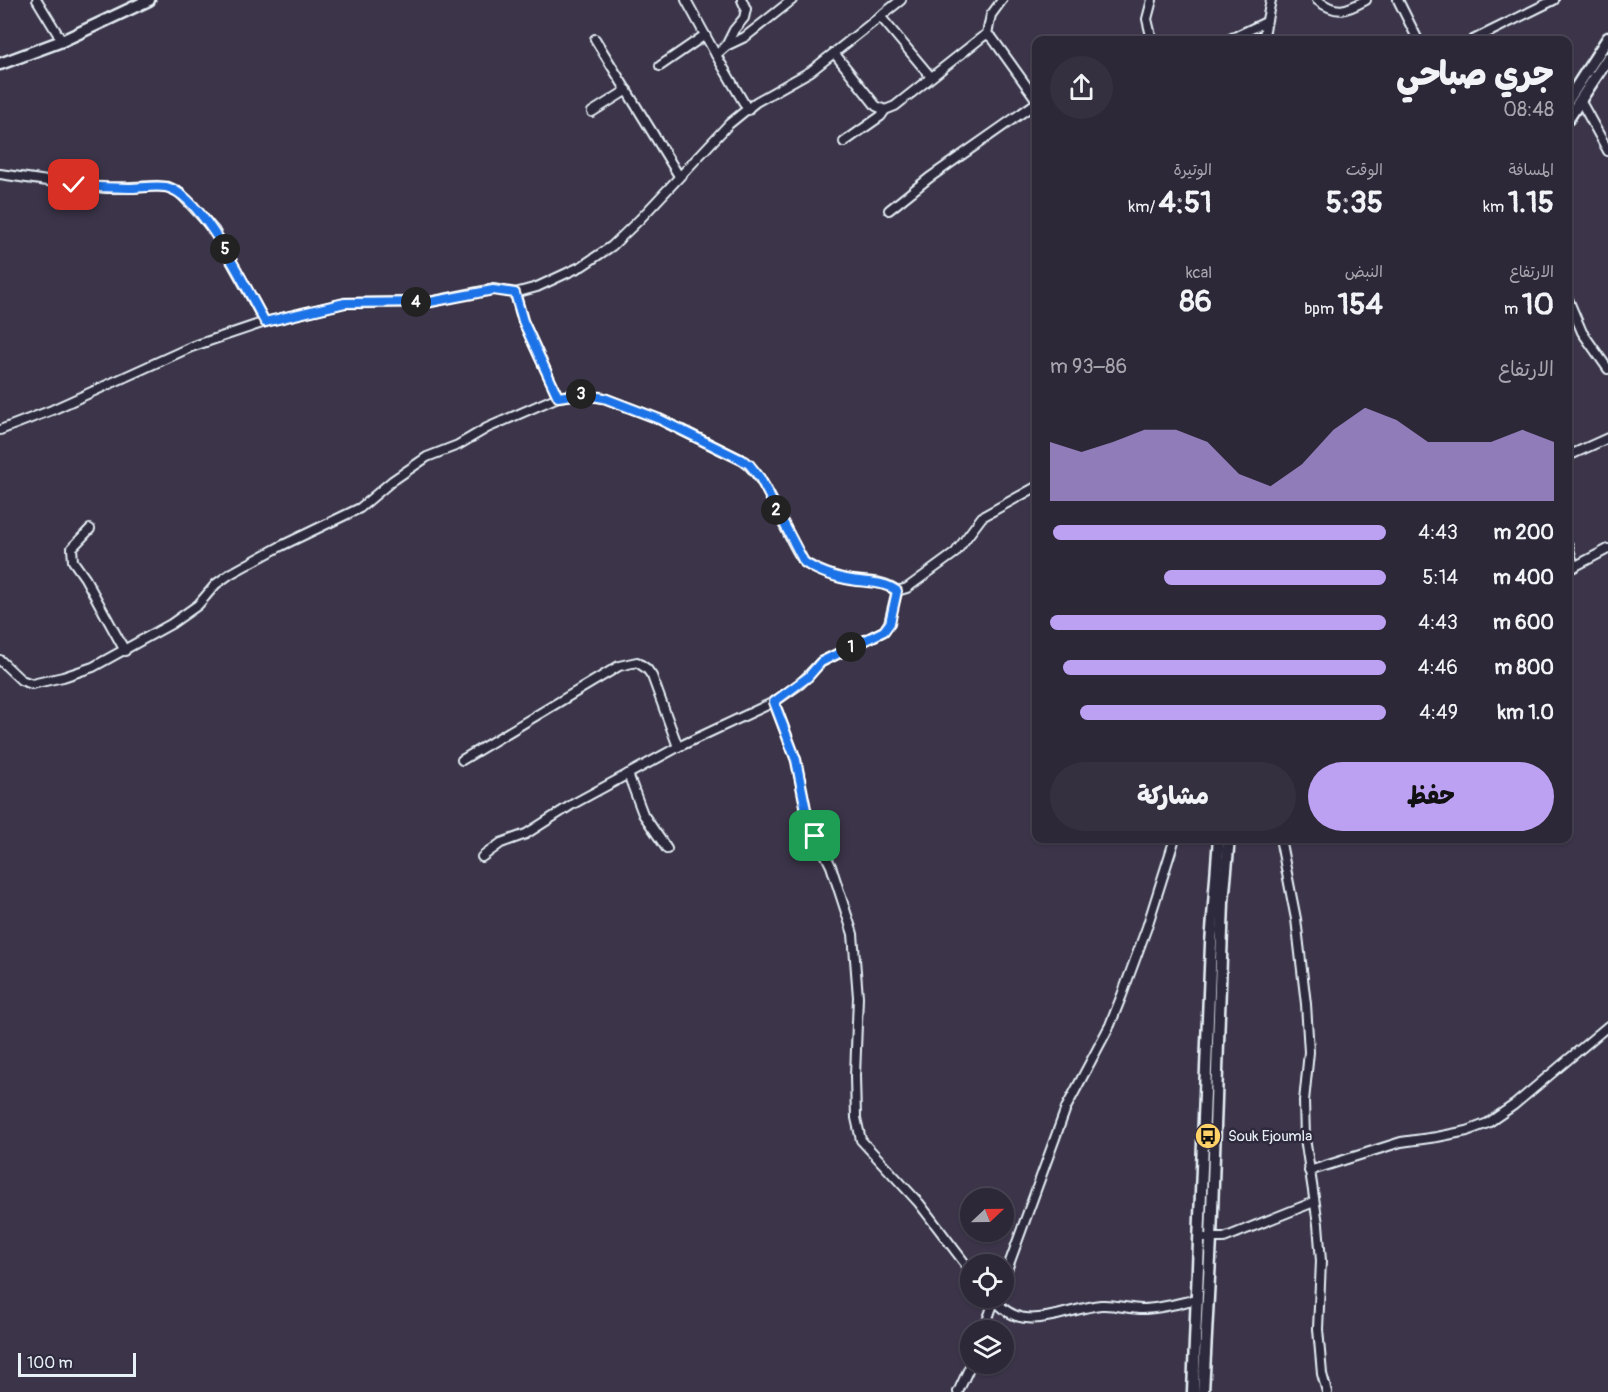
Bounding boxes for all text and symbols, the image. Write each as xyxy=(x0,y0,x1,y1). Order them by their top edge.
text: جري صباحي xyxy=(1396,54,1554,95)
button: share xyxy=(1050,56,1113,119)
text: 08:48 xyxy=(1503,97,1554,122)
pin xyxy=(48,159,99,210)
text: الوتيرة xyxy=(1173,160,1212,180)
text: الوقت xyxy=(1346,160,1383,180)
text: المسافة xyxy=(1508,160,1554,180)
icon: check xyxy=(57,168,90,201)
text: 4:51 xyxy=(1159,184,1212,221)
text: 5:35 xyxy=(1326,184,1383,221)
text: 1.15 xyxy=(1508,184,1554,221)
text: /km xyxy=(1128,197,1159,217)
text: km xyxy=(1483,197,1508,217)
pin: 5 xyxy=(210,234,240,264)
text: 5 xyxy=(221,239,229,259)
text: النبض xyxy=(1345,262,1383,282)
text: الارتفاع xyxy=(1509,262,1554,282)
text: kcal xyxy=(1186,263,1212,283)
text: 86 xyxy=(1179,283,1212,320)
text: 154 xyxy=(1338,286,1383,323)
text: 10 xyxy=(1522,286,1554,323)
pin: 4 xyxy=(401,287,431,317)
text: 4 xyxy=(411,292,421,312)
text: bpm xyxy=(1305,299,1338,319)
text: m xyxy=(1504,299,1522,319)
text: 86–93 m xyxy=(1050,354,1127,379)
text: الارتفاع xyxy=(1498,357,1554,382)
pin: 3 xyxy=(566,379,596,409)
text: 3 xyxy=(577,384,585,404)
pin: 2 xyxy=(761,495,791,525)
text: 2 xyxy=(772,500,780,520)
text: 4:43 xyxy=(1418,520,1458,545)
text: 200 m xyxy=(1493,520,1554,545)
text: 5:14 xyxy=(1422,565,1458,590)
text: 400 m xyxy=(1493,565,1554,590)
text: 4:43 xyxy=(1418,610,1458,635)
text: 600 m xyxy=(1493,610,1554,635)
pin: 1 xyxy=(836,632,866,662)
text: 1 xyxy=(848,637,854,657)
text: 4:46 xyxy=(1418,655,1458,680)
text: 800 m xyxy=(1494,655,1554,680)
text: 4:49 xyxy=(1419,700,1458,725)
text: 1.0 km xyxy=(1498,700,1554,725)
button: مشاركة xyxy=(1050,762,1296,831)
button: حفظ xyxy=(1308,762,1554,831)
pin xyxy=(789,810,840,861)
icon: arrive xyxy=(798,819,831,852)
bus stop icon: Souk Ejoumla xyxy=(1193,1121,1223,1151)
place label: Souk Ejoumla xyxy=(1228,1127,1312,1146)
north arrow xyxy=(960,1188,1014,1242)
map controls xyxy=(960,1188,1014,1374)
button: locate xyxy=(960,1254,1014,1308)
button: layers xyxy=(960,1320,1014,1374)
scale bar xyxy=(18,1350,136,1378)
text: 100 m xyxy=(27,1353,73,1373)

